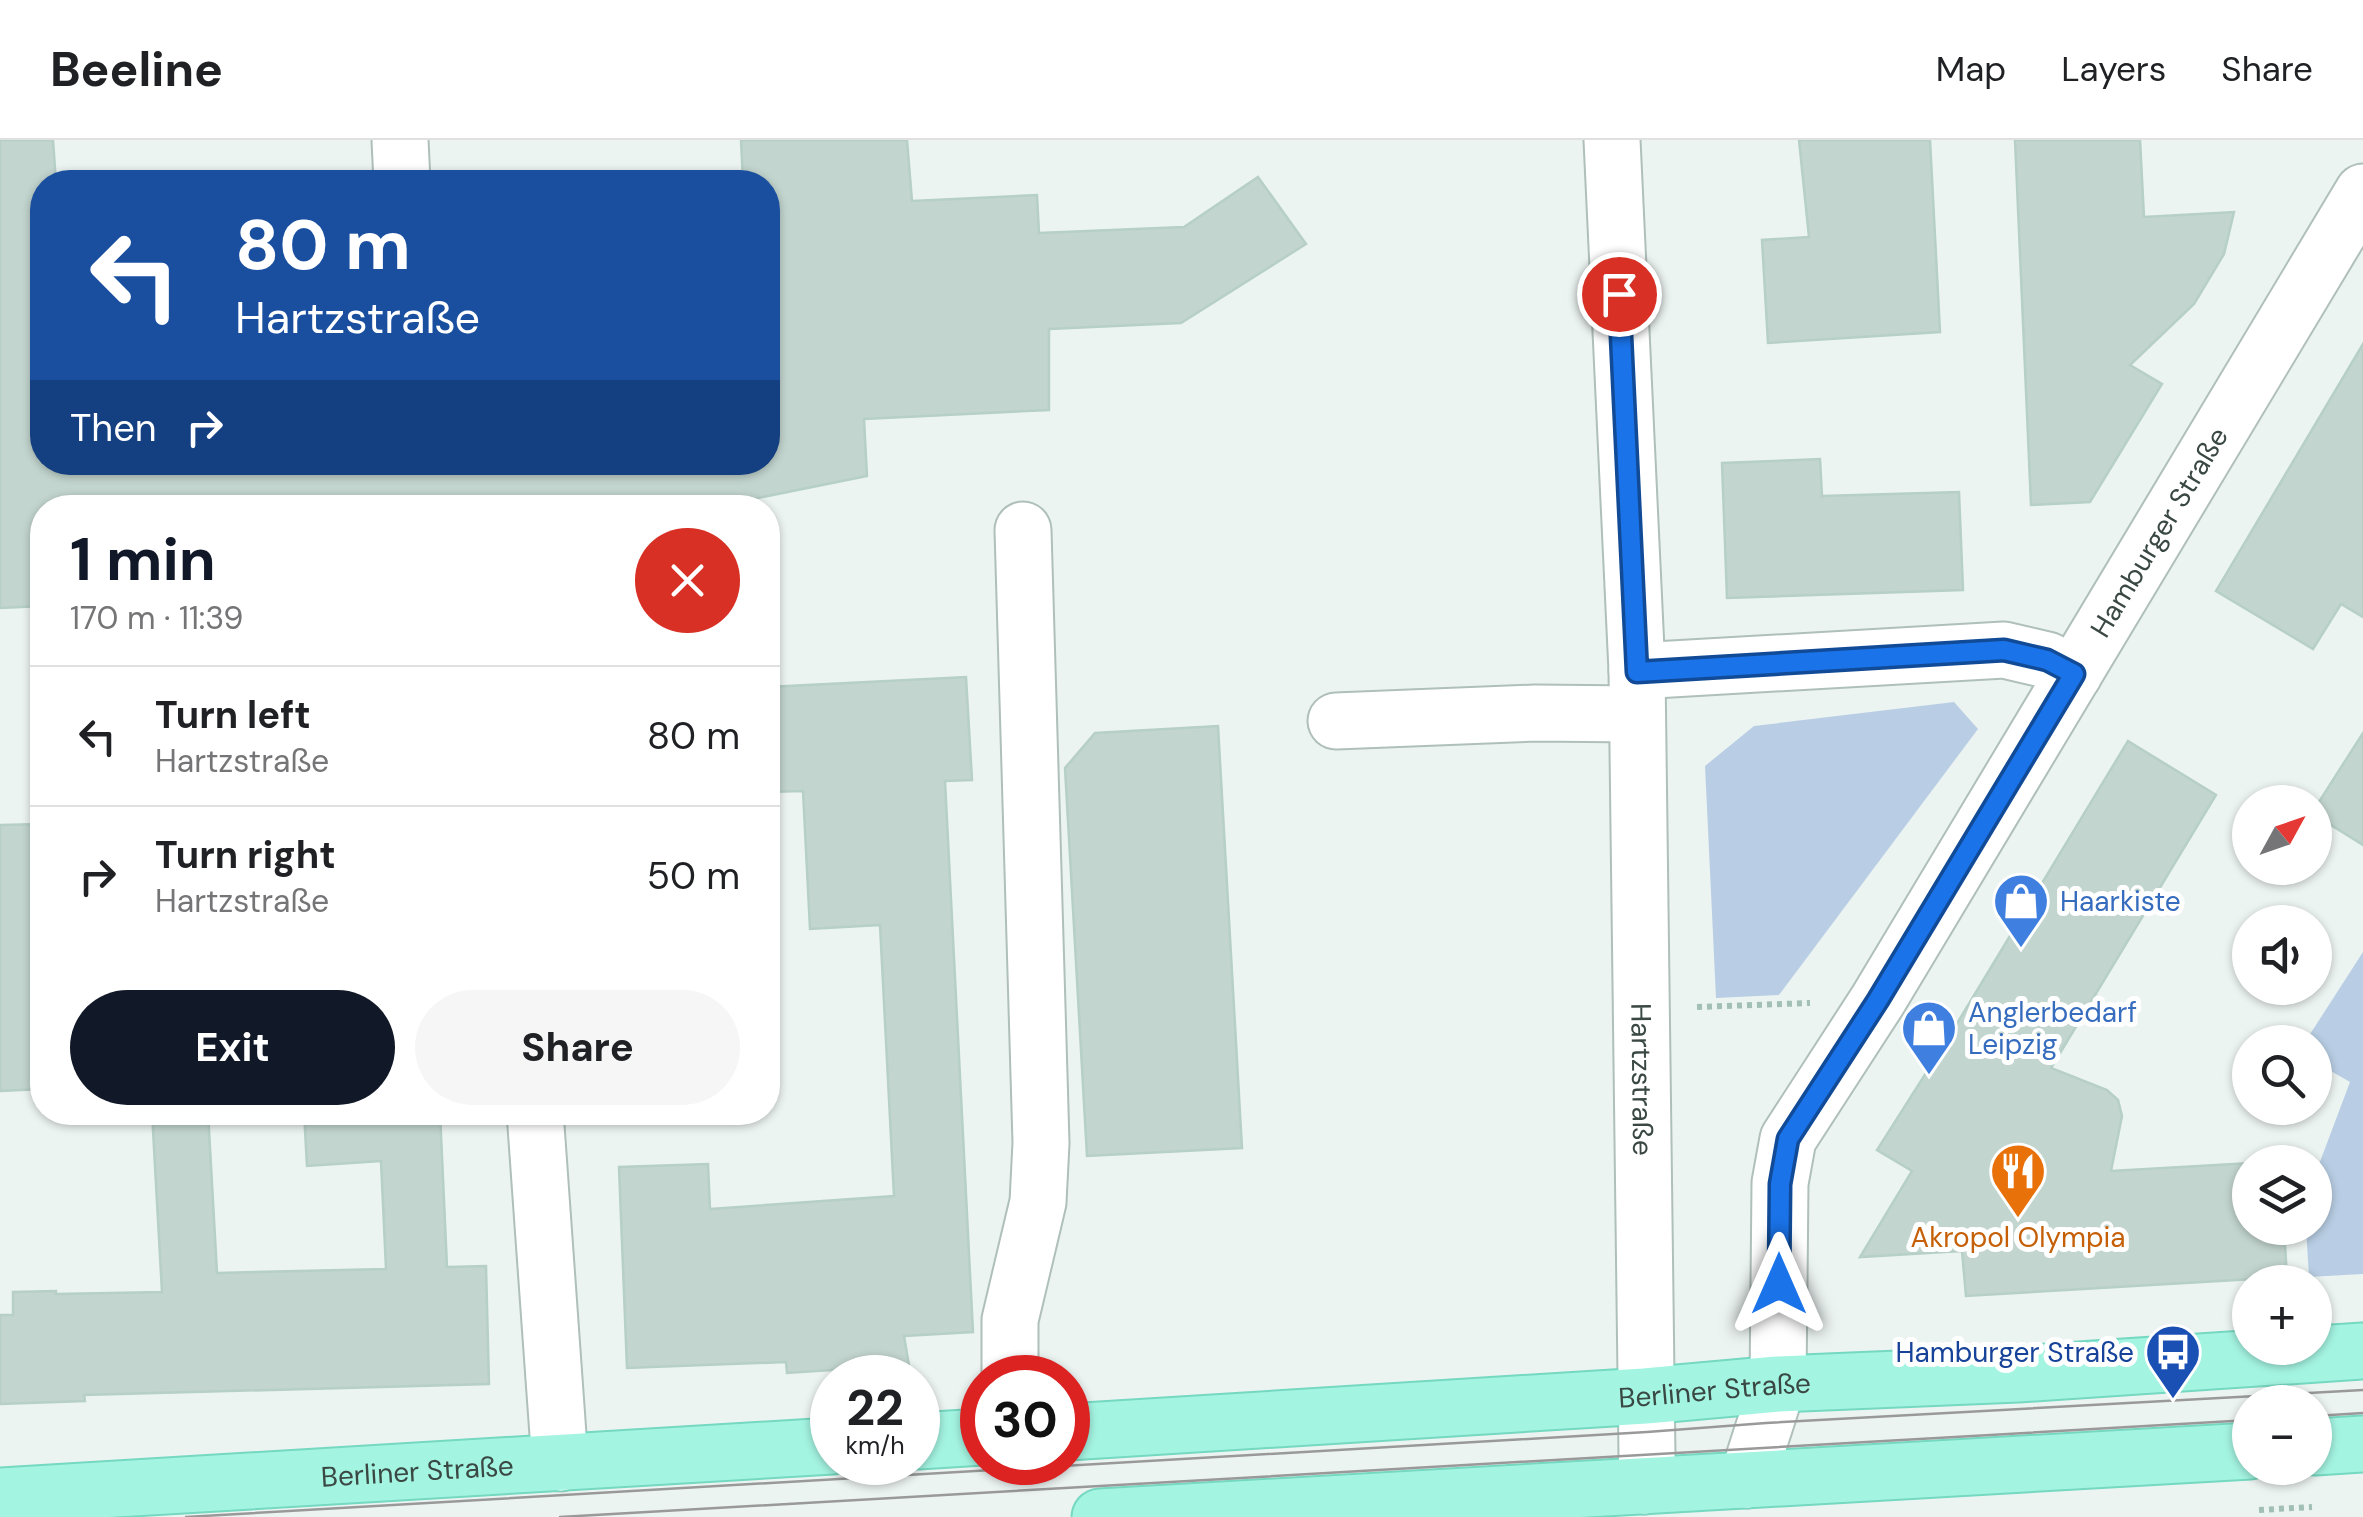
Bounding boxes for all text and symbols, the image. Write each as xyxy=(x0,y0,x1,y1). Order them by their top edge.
text: Beeline xyxy=(50,38,223,101)
text: Map xyxy=(1936,46,2006,92)
text: Layers xyxy=(2061,46,2166,92)
text: Share xyxy=(2221,46,2313,92)
text: 80 m xyxy=(235,200,411,291)
icon: left xyxy=(70,210,200,340)
pin xyxy=(1577,252,1662,337)
icon: arrive xyxy=(1592,267,1647,322)
text: Hartzstraße xyxy=(235,288,480,347)
icon: right xyxy=(177,400,232,455)
text: Then xyxy=(70,403,157,453)
street label: Hamburger Straße xyxy=(2082,421,2237,644)
text: 1 min xyxy=(70,520,216,599)
button: close xyxy=(635,528,740,633)
text: 170 m · 11:39 xyxy=(70,597,243,639)
text: Turn left xyxy=(155,690,311,740)
icon: left xyxy=(70,709,125,764)
text: 80 m xyxy=(647,711,740,761)
text: Hartzstraße xyxy=(155,740,329,782)
north arrow xyxy=(2232,785,2332,885)
map controls xyxy=(2232,785,2332,1485)
text: Turn right xyxy=(155,830,336,880)
icon: right xyxy=(70,849,125,904)
text: 50 m xyxy=(647,851,740,901)
shop icon: Haarkiste xyxy=(1991,871,2051,950)
text: Hartzstraße xyxy=(155,880,329,922)
place label: Haarkiste xyxy=(2060,883,2181,920)
button: sound xyxy=(2232,905,2332,1005)
button: Exit xyxy=(70,990,395,1105)
button: Share xyxy=(415,990,740,1105)
place label: Anglerbedarf Leipzig xyxy=(1968,994,2137,1063)
shop icon: Anglerbedarf Leipzig xyxy=(1899,998,1959,1077)
street label: Hartzstraße xyxy=(1622,1003,1661,1156)
button: search xyxy=(2232,1025,2332,1125)
restaurant icon: Akropol Olympia xyxy=(1988,1141,2048,1220)
button: layers xyxy=(2232,1145,2332,1245)
place label: Akropol Olympia xyxy=(1911,1219,2125,1256)
position arrow xyxy=(1727,1232,1831,1336)
button: + xyxy=(2232,1265,2332,1365)
bus stop icon: Hamburger Straße xyxy=(2143,1322,2203,1401)
place label: Hamburger Straße xyxy=(1896,1334,2134,1371)
speed limit sign: 30 xyxy=(960,1355,1090,1485)
street label: Berliner Straße xyxy=(1617,1365,1812,1417)
text: 22 xyxy=(846,1375,904,1441)
button: − xyxy=(2232,1385,2332,1485)
text: km/h xyxy=(845,1429,905,1462)
street label: Berliner Straße xyxy=(320,1447,515,1496)

